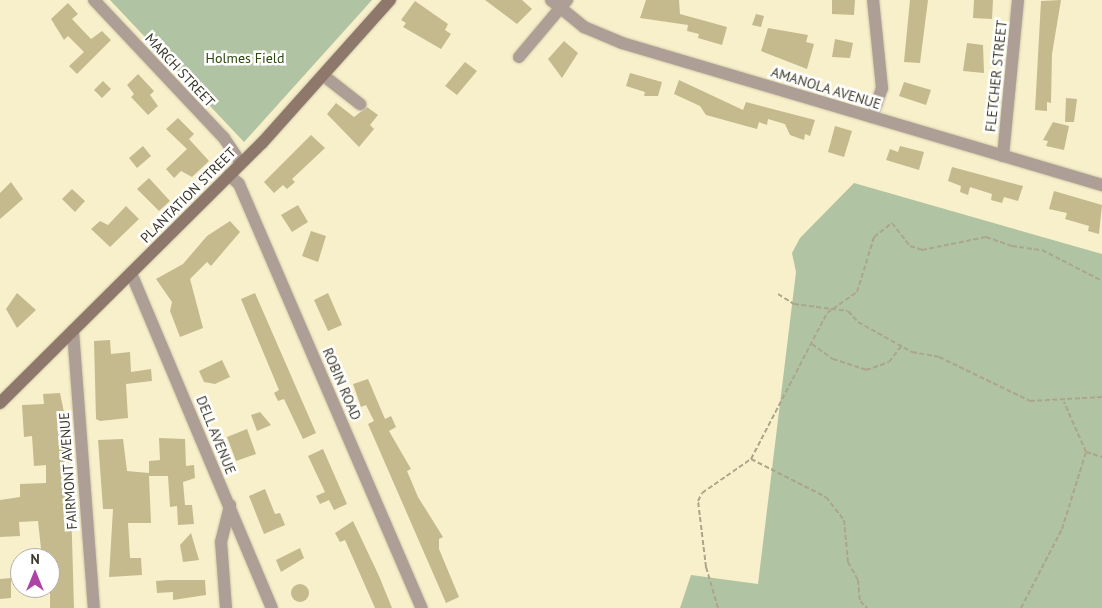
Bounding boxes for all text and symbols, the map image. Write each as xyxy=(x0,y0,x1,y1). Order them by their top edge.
street label: FLETCHER STREET xyxy=(982,19,1010,133)
street label: MARCH STREET xyxy=(142,30,218,110)
park label: Holmes Field xyxy=(206,50,284,66)
street label: AMANOLA AVENUE xyxy=(769,63,883,113)
street label: PLANTATION STREET xyxy=(137,144,239,246)
street label: ROBIN ROAD xyxy=(319,345,365,423)
street label: DELL AVENUE xyxy=(192,393,240,477)
street label: FAIRMONT AVENUE xyxy=(55,411,81,531)
north arrow xyxy=(10,548,60,598)
text: N xyxy=(30,550,40,568)

